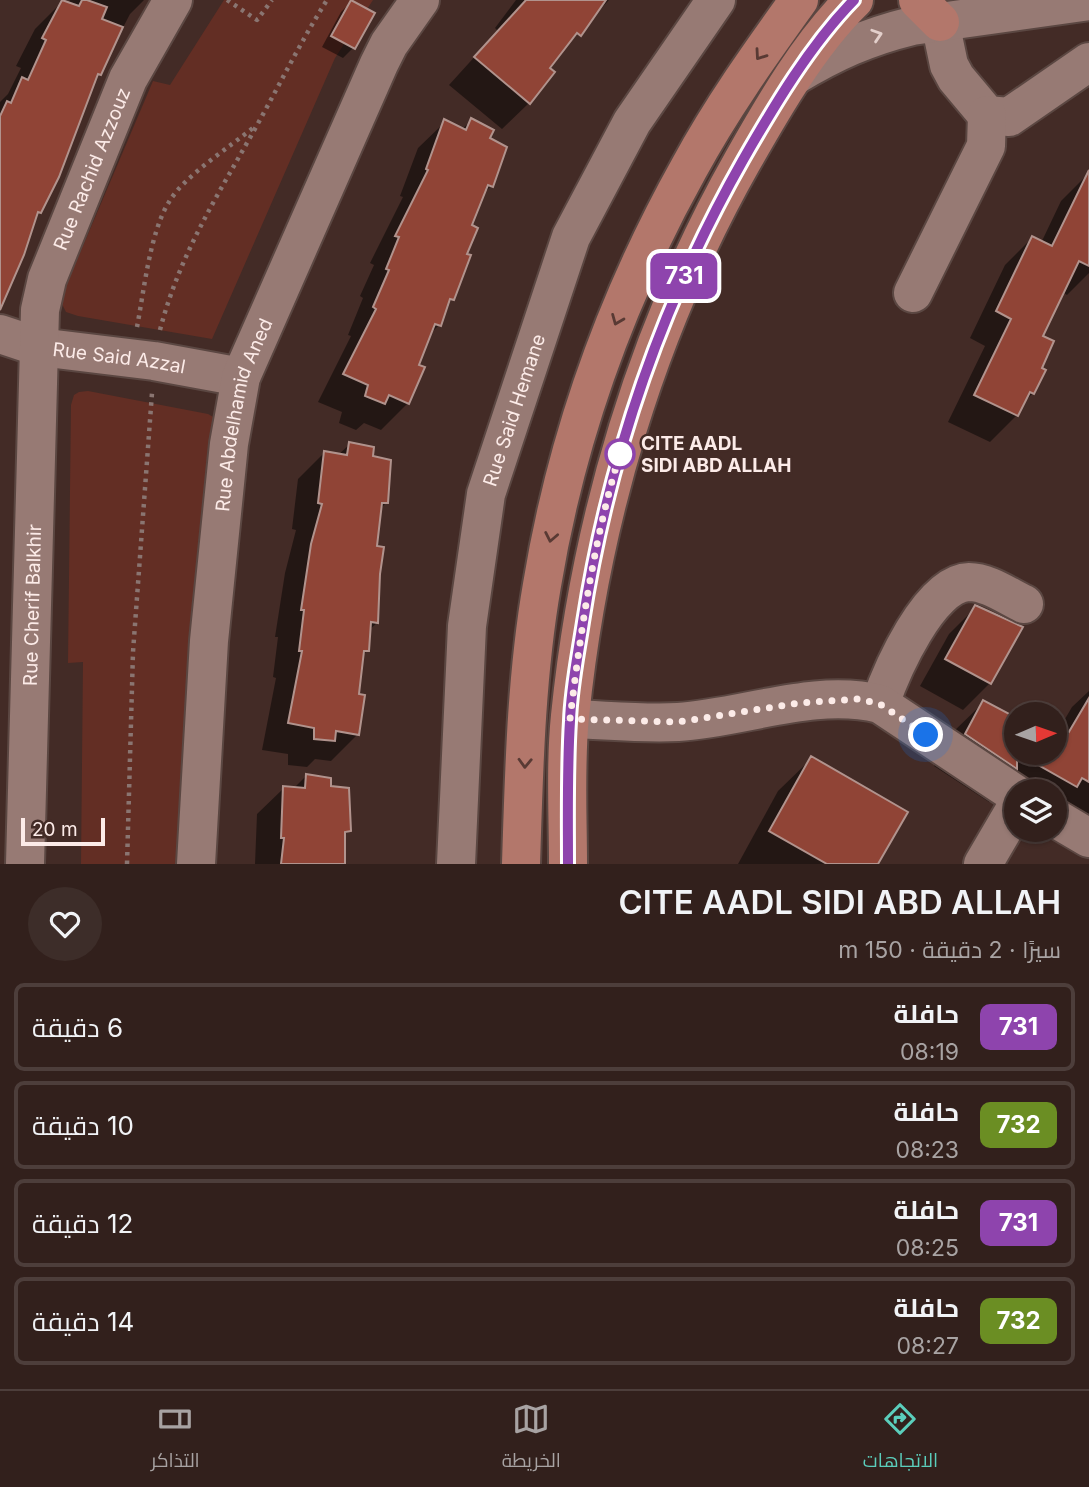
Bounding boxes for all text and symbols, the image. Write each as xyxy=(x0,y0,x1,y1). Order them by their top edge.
one-way arrow xyxy=(870,29,883,43)
one-way arrow xyxy=(755,48,768,61)
street label: Rue Rachid Azzouz xyxy=(49,84,135,254)
line badge: 731 xyxy=(644,253,724,299)
text: 731 xyxy=(664,261,704,290)
one-way arrow xyxy=(611,313,625,325)
street label: Rue Abdelhamid Aned xyxy=(211,315,277,513)
street label: Rue Said Hemane xyxy=(478,331,550,489)
street label: Rue Said Azzal xyxy=(51,338,187,379)
place label: CITE AADL SIDI ABD ALLAH xyxy=(641,432,791,477)
marker: CITE AADL SIDI ABD ALLAH xyxy=(605,439,635,469)
street label: Rue Cherif Balkhir xyxy=(19,524,46,686)
one-way arrow xyxy=(544,531,559,543)
north arrow xyxy=(1004,702,1068,765)
map controls xyxy=(1004,702,1067,842)
your location xyxy=(908,717,943,752)
one-way arrow xyxy=(517,757,532,768)
button: layers xyxy=(1004,779,1067,842)
scale bar xyxy=(21,815,105,847)
text: 20 m xyxy=(32,818,78,841)
text: CITE AADL SIDI ABD ALLAH xyxy=(618,882,1061,922)
button: heart xyxy=(28,887,102,961)
text: سيرًا · 2 دقيقة · 150 m xyxy=(838,936,1061,964)
text: حافلة xyxy=(894,998,959,1029)
text: 6 دقيقة xyxy=(32,1012,123,1043)
text: 731 xyxy=(999,1012,1038,1041)
text: 08:19 xyxy=(900,1038,959,1066)
text: حافلة xyxy=(894,1096,959,1127)
text: 10 دقيقة xyxy=(32,1110,134,1141)
text: 732 xyxy=(996,1110,1041,1139)
text: 08:23 xyxy=(895,1136,959,1164)
text: حافلة xyxy=(894,1194,959,1225)
text: 12 دقيقة xyxy=(32,1208,133,1239)
text: 731 xyxy=(999,1208,1038,1237)
text: 08:25 xyxy=(896,1234,959,1262)
text: حافلة xyxy=(894,1292,959,1323)
text: 14 دقيقة xyxy=(32,1306,134,1337)
text: 732 xyxy=(996,1306,1041,1335)
text: 08:27 xyxy=(897,1332,959,1360)
tab: التذاكر xyxy=(151,1400,200,1478)
tab: الخريطة xyxy=(502,1400,561,1478)
tab: الاتجاهات xyxy=(863,1400,938,1478)

